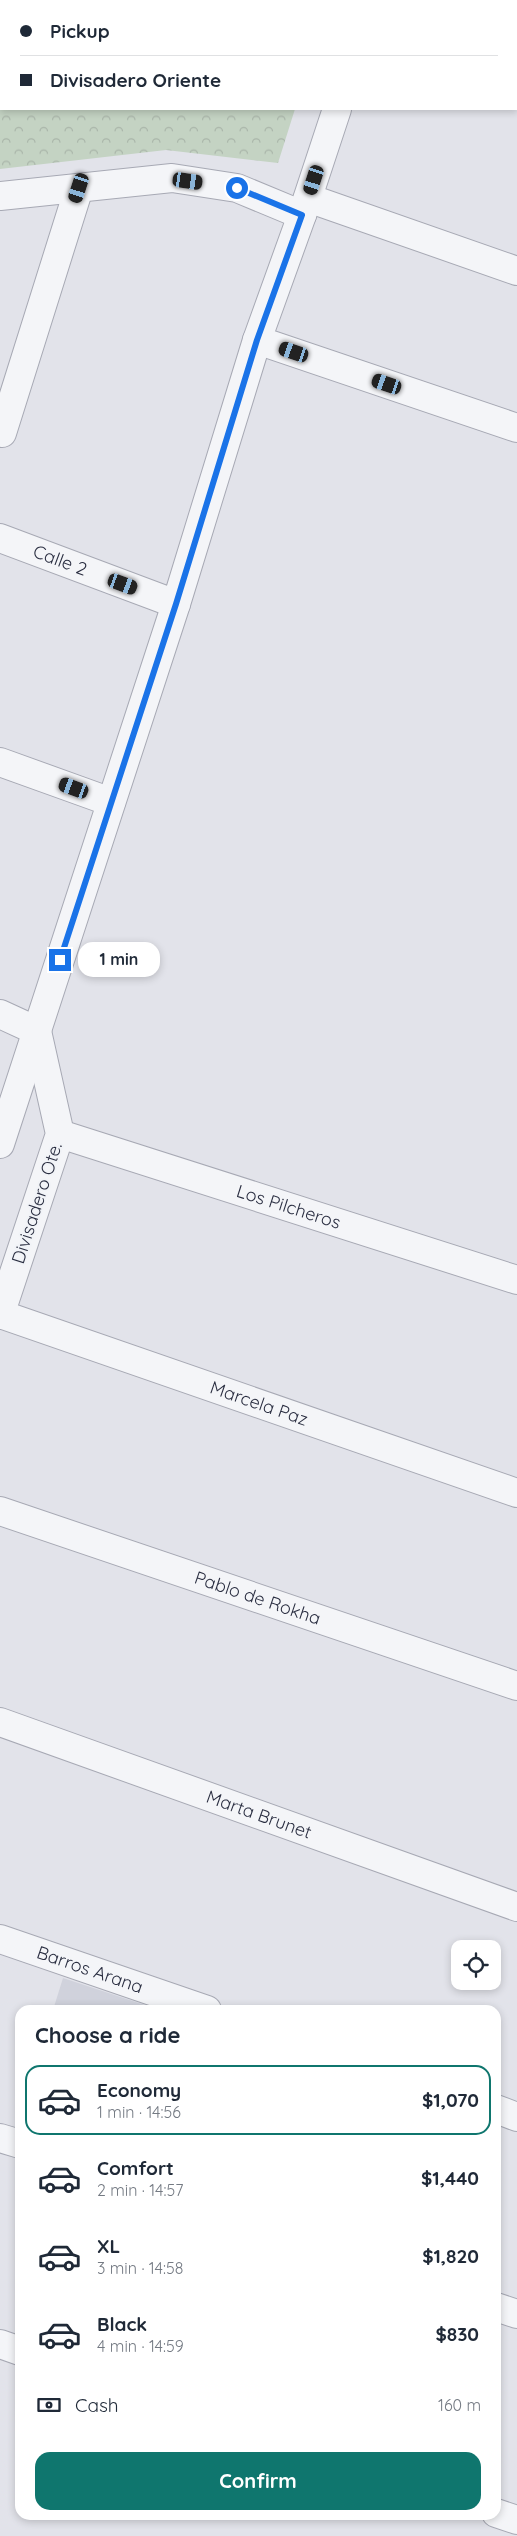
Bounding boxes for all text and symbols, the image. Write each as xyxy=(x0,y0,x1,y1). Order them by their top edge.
text: Pickup xyxy=(50,19,110,43)
text: Divisadero Oriente xyxy=(50,68,221,92)
car xyxy=(302,163,325,197)
car xyxy=(67,171,90,205)
car xyxy=(172,171,203,191)
route start xyxy=(226,177,248,199)
car xyxy=(277,340,310,364)
car xyxy=(370,372,403,396)
street label: Calle 2 xyxy=(30,539,90,581)
car xyxy=(106,572,139,596)
car xyxy=(57,776,90,800)
callout: 1 min xyxy=(78,942,160,978)
route end xyxy=(49,949,71,971)
text: 1 min xyxy=(100,949,138,969)
street label: Divisadero Ote. xyxy=(6,1139,67,1266)
street label: Los Pilcheros xyxy=(234,1179,344,1234)
street label: Marcela Paz xyxy=(207,1376,311,1431)
street label: Pablo de Rokha xyxy=(192,1566,324,1630)
street label: Marta Brunet xyxy=(203,1785,315,1844)
street label: Barros Arana xyxy=(34,1940,146,1998)
map controls xyxy=(451,1940,501,1990)
button: locate xyxy=(451,1940,501,1990)
text: Choose a ride xyxy=(35,2021,180,2049)
icon: car xyxy=(37,2078,82,2123)
text: Economy xyxy=(97,2078,181,2102)
text: $1,070 xyxy=(422,2088,479,2112)
text: 1 min · 14:56 xyxy=(97,2102,181,2122)
icon: car xyxy=(37,2156,82,2201)
text: Comfort xyxy=(97,2156,174,2180)
text: $1,440 xyxy=(421,2166,479,2190)
text: 2 min · 14:57 xyxy=(97,2180,183,2200)
icon: car xyxy=(37,2234,82,2279)
text: XL xyxy=(97,2234,120,2258)
text: $1,820 xyxy=(422,2244,479,2268)
text: 3 min · 14:58 xyxy=(97,2258,183,2278)
icon: car xyxy=(37,2312,82,2357)
text: Black xyxy=(97,2312,147,2336)
text: $830 xyxy=(435,2322,479,2346)
text: 4 min · 14:59 xyxy=(97,2336,184,2356)
icon: cash xyxy=(35,2391,63,2419)
text: Cash xyxy=(75,2393,119,2417)
text: 160 m xyxy=(438,2395,481,2415)
button: Confirm xyxy=(35,2452,481,2510)

